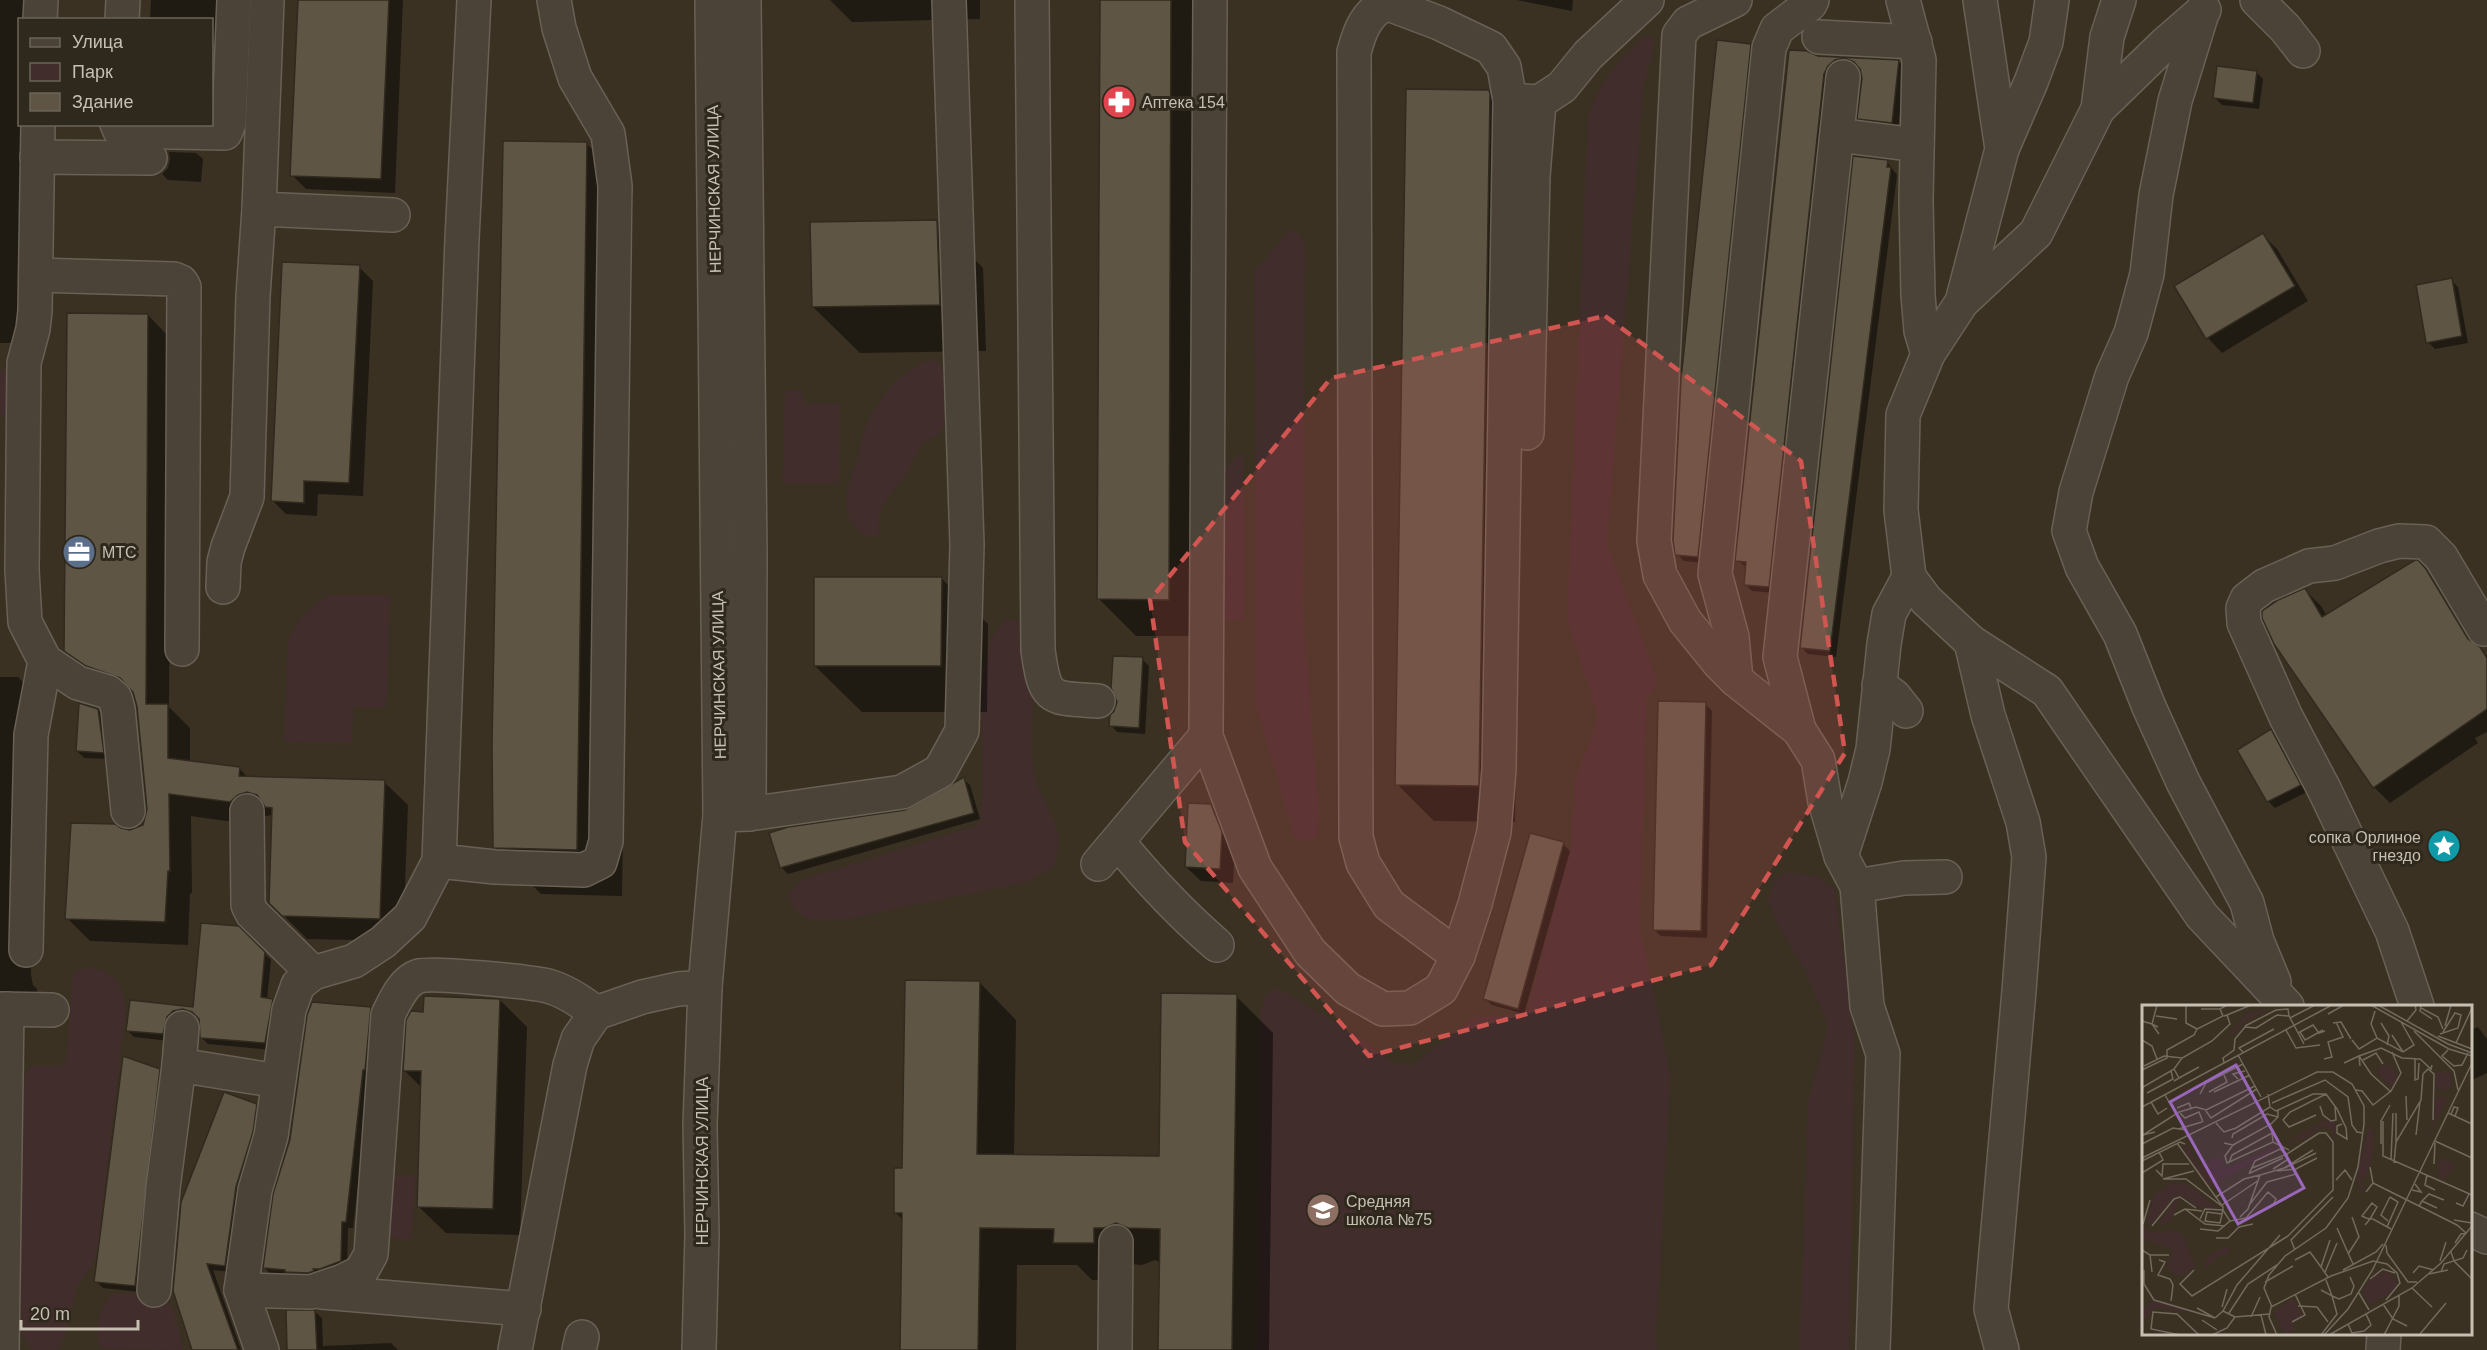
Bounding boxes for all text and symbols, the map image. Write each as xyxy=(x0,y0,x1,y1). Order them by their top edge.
legend xyxy=(18,18,213,126)
text: Улица xyxy=(72,32,124,52)
text: Парк xyxy=(72,62,113,82)
pharmacy icon: Аптека 154 xyxy=(1101,84,1137,120)
text: Здание xyxy=(72,92,133,112)
place label: Аптека 154 xyxy=(1142,94,1225,111)
street label: НЕРЧИНСКАЯ УЛИЦА xyxy=(704,104,724,273)
office icon: МТС xyxy=(61,534,97,570)
place label: МТС xyxy=(102,544,137,561)
street label: НЕРЧИНСКАЯ УЛИЦА xyxy=(709,590,729,759)
place icon: сопка Орлиное гнездо xyxy=(2426,828,2462,864)
place label: сопка Орлиное гнездо xyxy=(2309,829,2421,864)
inset map xyxy=(2142,1005,2472,1335)
street label: НЕРЧИНСКАЯ УЛИЦА xyxy=(694,1077,711,1245)
school or university icon: Средняя школа №75 xyxy=(1305,1192,1341,1228)
place label: Средняя школа №75 xyxy=(1346,1193,1432,1228)
scale bar xyxy=(21,1293,138,1331)
text: 20 m xyxy=(30,1304,70,1324)

